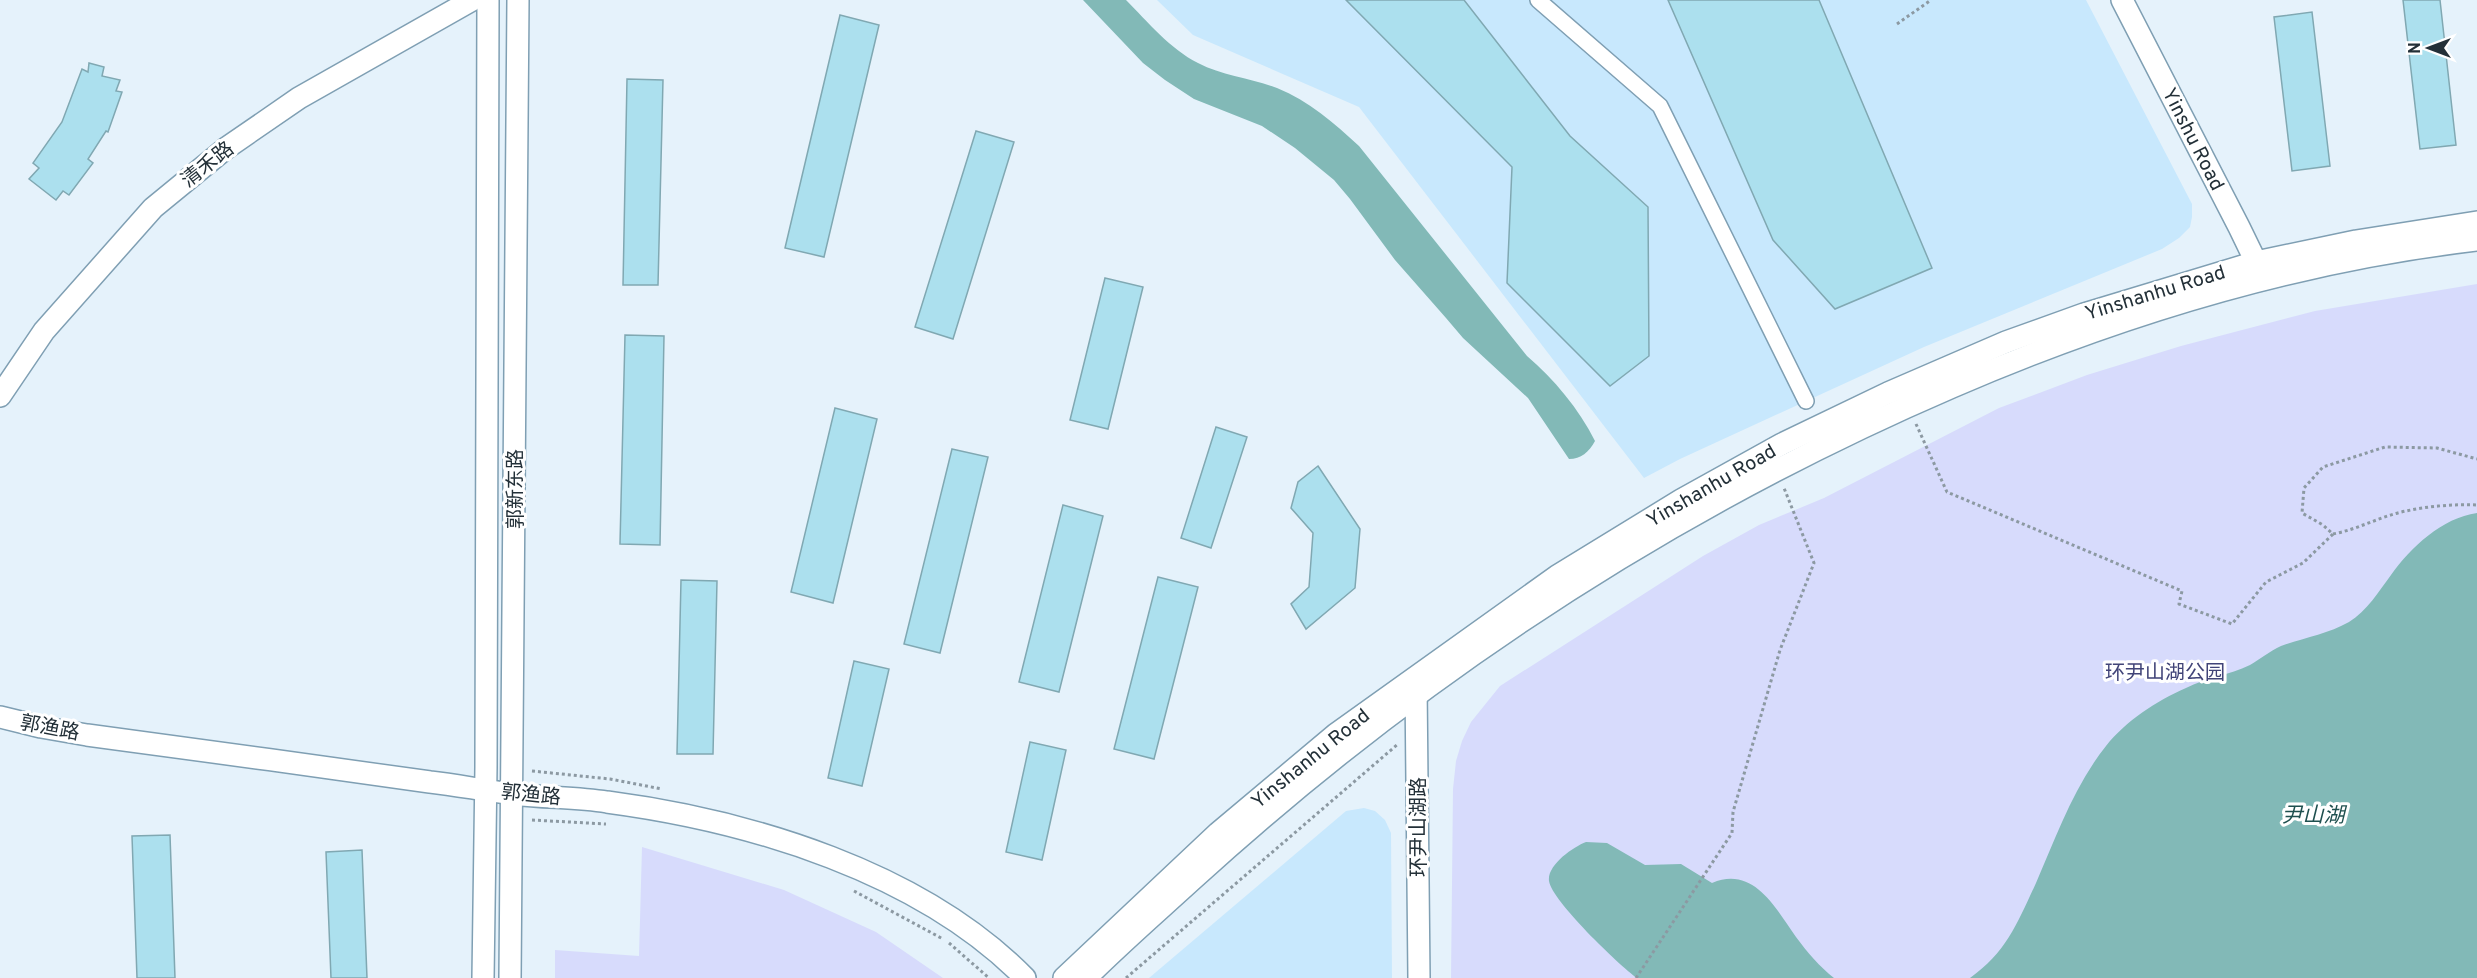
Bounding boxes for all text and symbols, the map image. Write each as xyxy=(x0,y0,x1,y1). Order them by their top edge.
north arrow xyxy=(2399,18,2459,78)
text: N xyxy=(2406,42,2426,54)
street label: Yinshu Road xyxy=(2155,84,2229,196)
street label: 清禾路 xyxy=(177,137,240,194)
street label: Yinshanhu Road xyxy=(2082,260,2229,328)
street label: Yinshanhu Road xyxy=(1643,439,1781,534)
street label: 郭新东路 xyxy=(504,449,530,529)
park label: 环尹山湖公园 xyxy=(2105,661,2225,687)
street label: Yinshanhu Road xyxy=(1247,704,1376,815)
street label: 郭渔路 xyxy=(18,710,82,747)
street label: 环尹山湖路 xyxy=(1407,777,1433,877)
street label: 郭渔路 xyxy=(500,780,562,812)
water label: 尹山湖 xyxy=(2282,803,2347,830)

